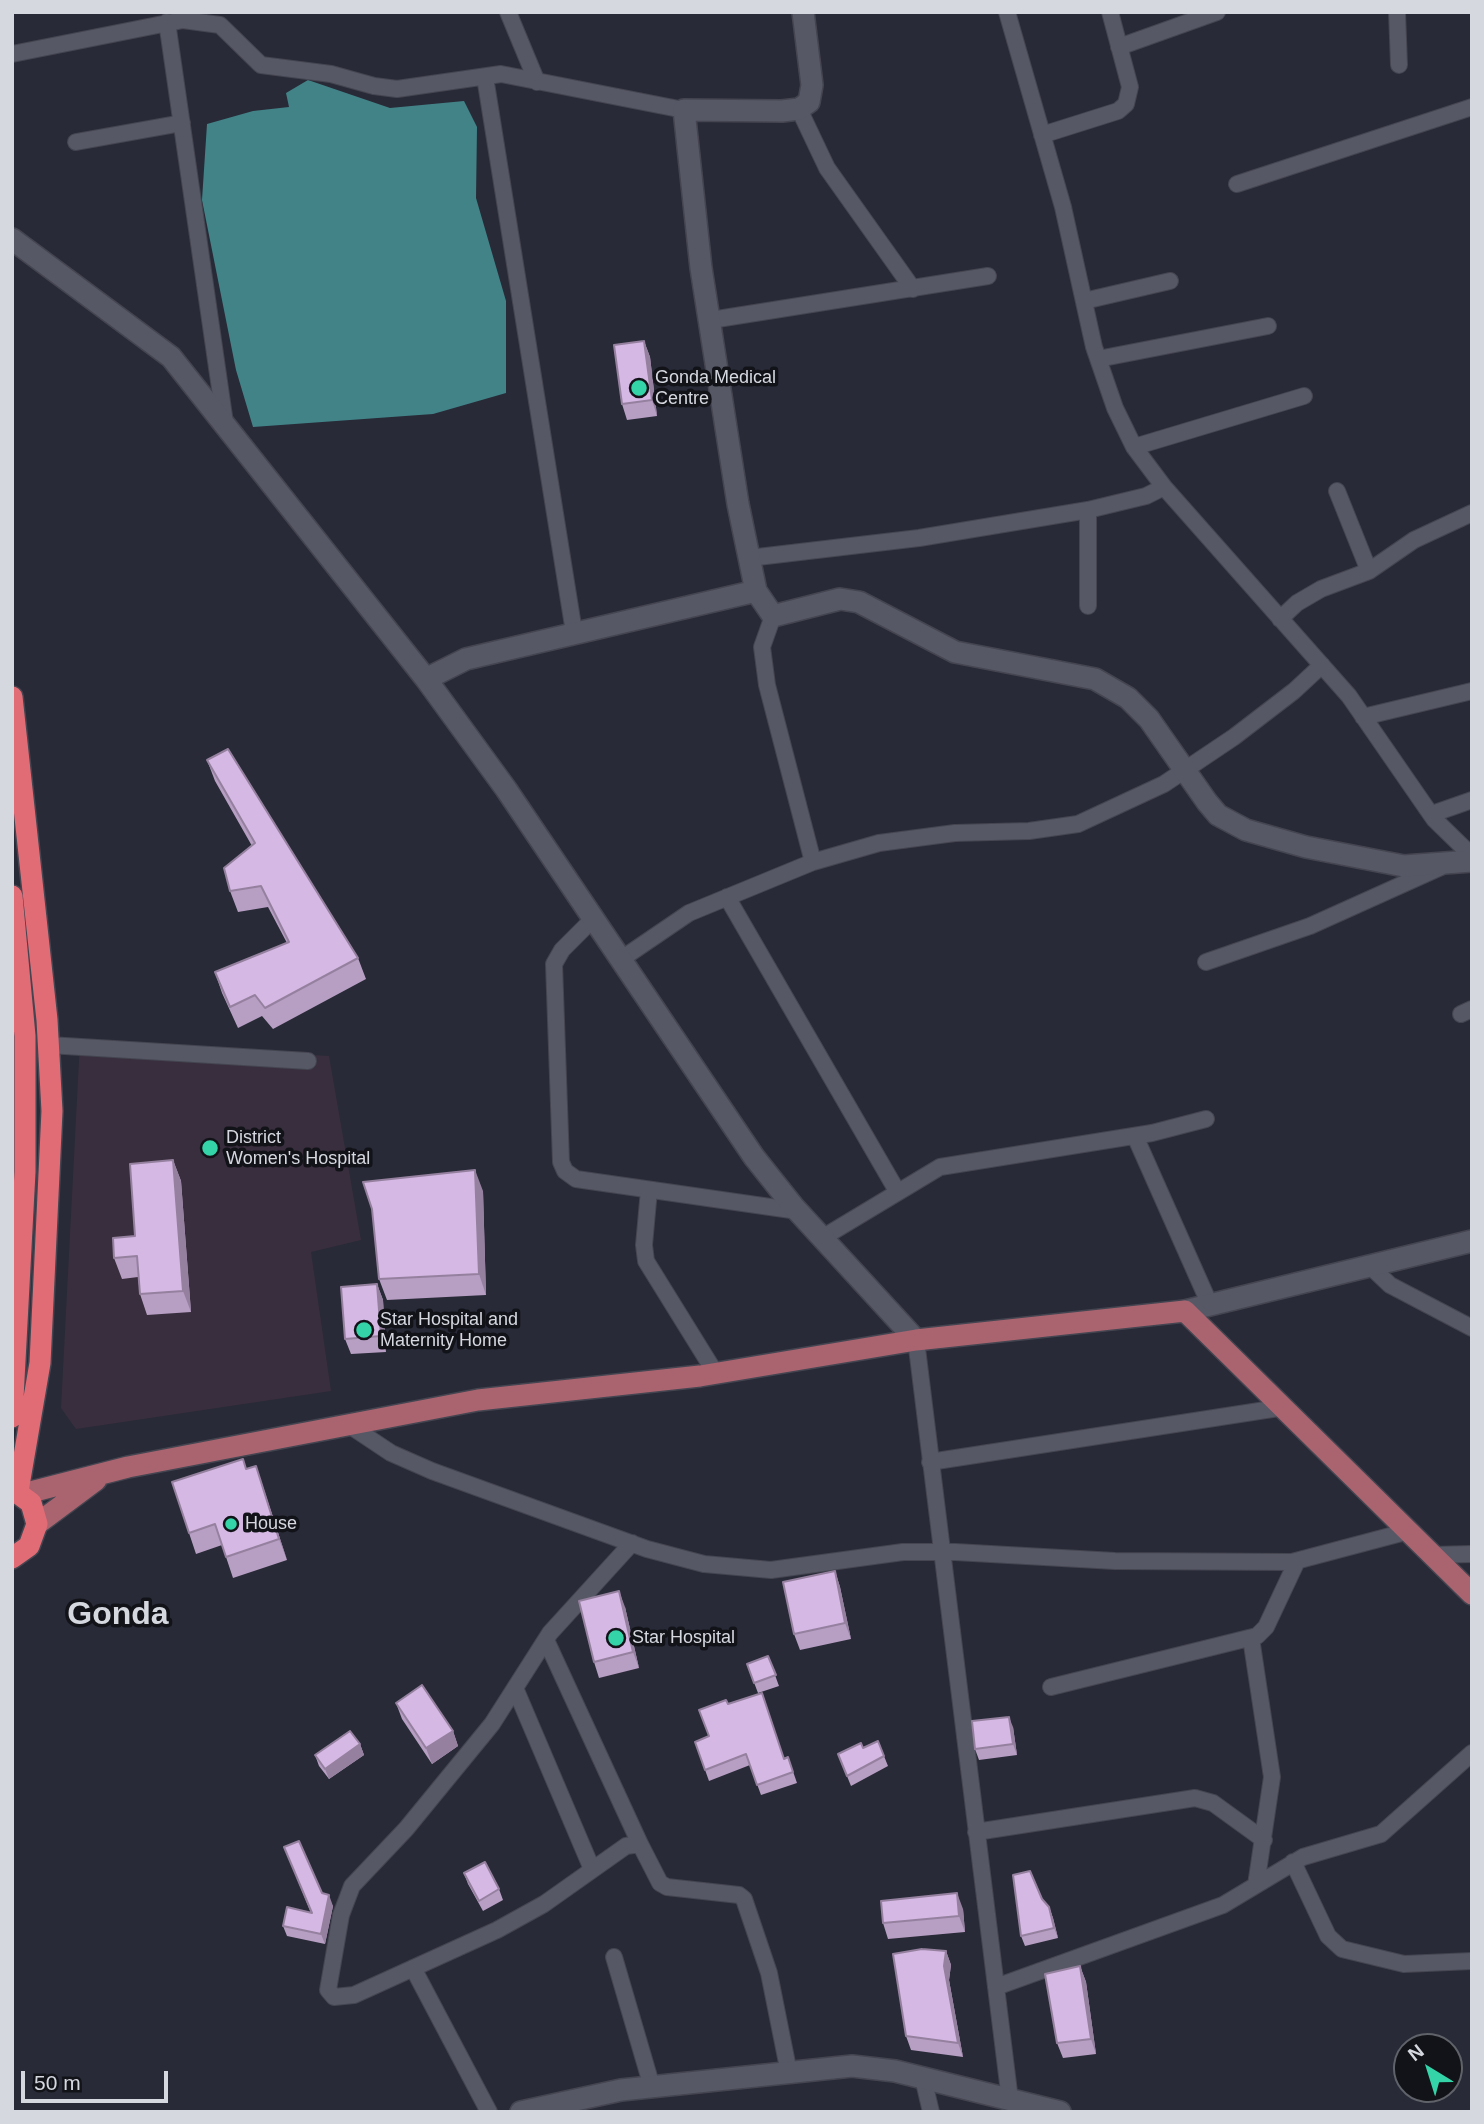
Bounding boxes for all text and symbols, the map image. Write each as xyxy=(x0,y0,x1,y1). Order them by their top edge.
place label: Gonda Medical Centre xyxy=(655,367,776,410)
marker: Gonda Medical Centre xyxy=(629,378,649,398)
place label: District Women's Hospital xyxy=(226,1127,370,1170)
marker: District Women's Hospital xyxy=(200,1138,220,1158)
place label: Star Hospital and Maternity Home xyxy=(380,1309,518,1352)
marker: Star Hospital and Maternity Home xyxy=(354,1320,374,1340)
place label: House xyxy=(245,1513,297,1535)
marker: House xyxy=(223,1516,239,1532)
district label: Gonda xyxy=(67,1596,169,1634)
place label: Star Hospital xyxy=(632,1627,735,1649)
marker: Star Hospital xyxy=(606,1628,626,1648)
north arrow xyxy=(1393,2033,1463,2103)
text: N xyxy=(1404,2040,1428,2065)
scale bar xyxy=(24,2058,172,2102)
text: 50 m xyxy=(34,2071,81,2094)

